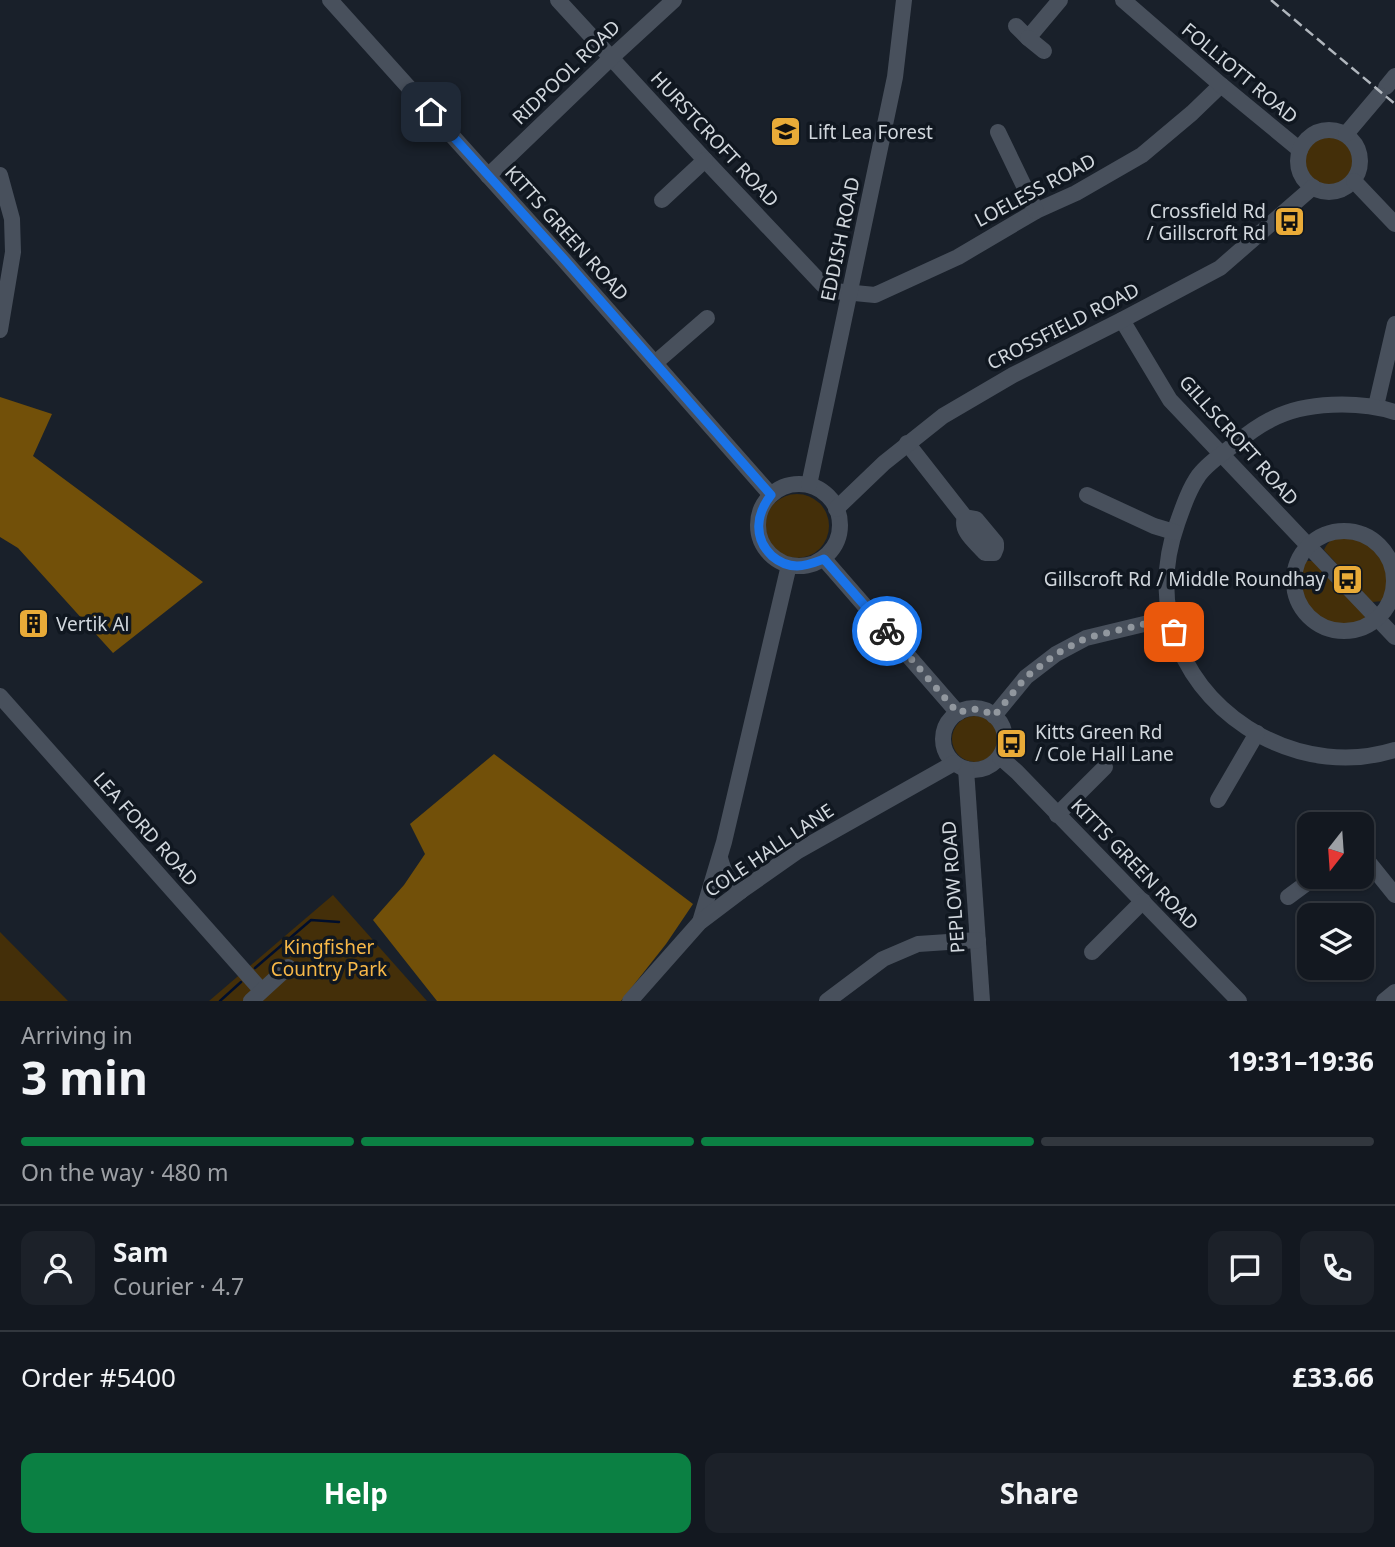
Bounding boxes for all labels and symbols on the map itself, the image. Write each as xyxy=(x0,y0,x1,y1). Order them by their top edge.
street label: RIDPOOL ROAD xyxy=(506,14,626,130)
street label: FOLLIOTT ROAD xyxy=(1176,17,1304,129)
street label: HURSTCROFT ROAD xyxy=(645,66,785,212)
pin xyxy=(401,82,461,142)
school or university icon: Lift Lea Forest xyxy=(768,115,802,149)
place label: Lift Lea Forest xyxy=(808,119,933,145)
street label: LOELESS ROAD xyxy=(970,147,1100,233)
street label: KITTS GREEN ROAD xyxy=(499,160,635,306)
street label: EDDISH ROAD xyxy=(814,174,866,304)
place label: Crossfield Rd / Gillscroft Rd xyxy=(1146,198,1266,246)
bus stop icon: Crossfield Rd / Gillscroft Rd xyxy=(1272,205,1306,239)
street label: CROSSFIELD ROAD xyxy=(982,276,1144,376)
street label: GILLSCROFT ROAD xyxy=(1173,369,1305,511)
bus stop icon: Gillscroft Rd / Middle Roundhay xyxy=(1331,562,1365,596)
place label: Gillscroft Rd / Middle Roundhay xyxy=(1044,566,1325,592)
courier xyxy=(852,596,922,666)
pin xyxy=(1144,602,1204,662)
building icon: Vertik Al xyxy=(16,607,50,641)
place label: Vertik Al xyxy=(56,611,129,637)
place label: Kitts Green Rd / Cole Hall Lane xyxy=(1035,719,1174,767)
bus stop icon: Kitts Green Rd / Cole Hall Lane xyxy=(995,726,1029,760)
street label: LEA FORD ROAD xyxy=(88,766,204,892)
street label: KITTS GREEN ROAD xyxy=(1065,793,1205,935)
street label: COLE HALL LANE xyxy=(700,797,838,903)
north arrow xyxy=(1297,812,1374,889)
street label: PEPLOW ROAD xyxy=(935,820,971,954)
park label: Kingfisher Country Park xyxy=(271,934,387,982)

